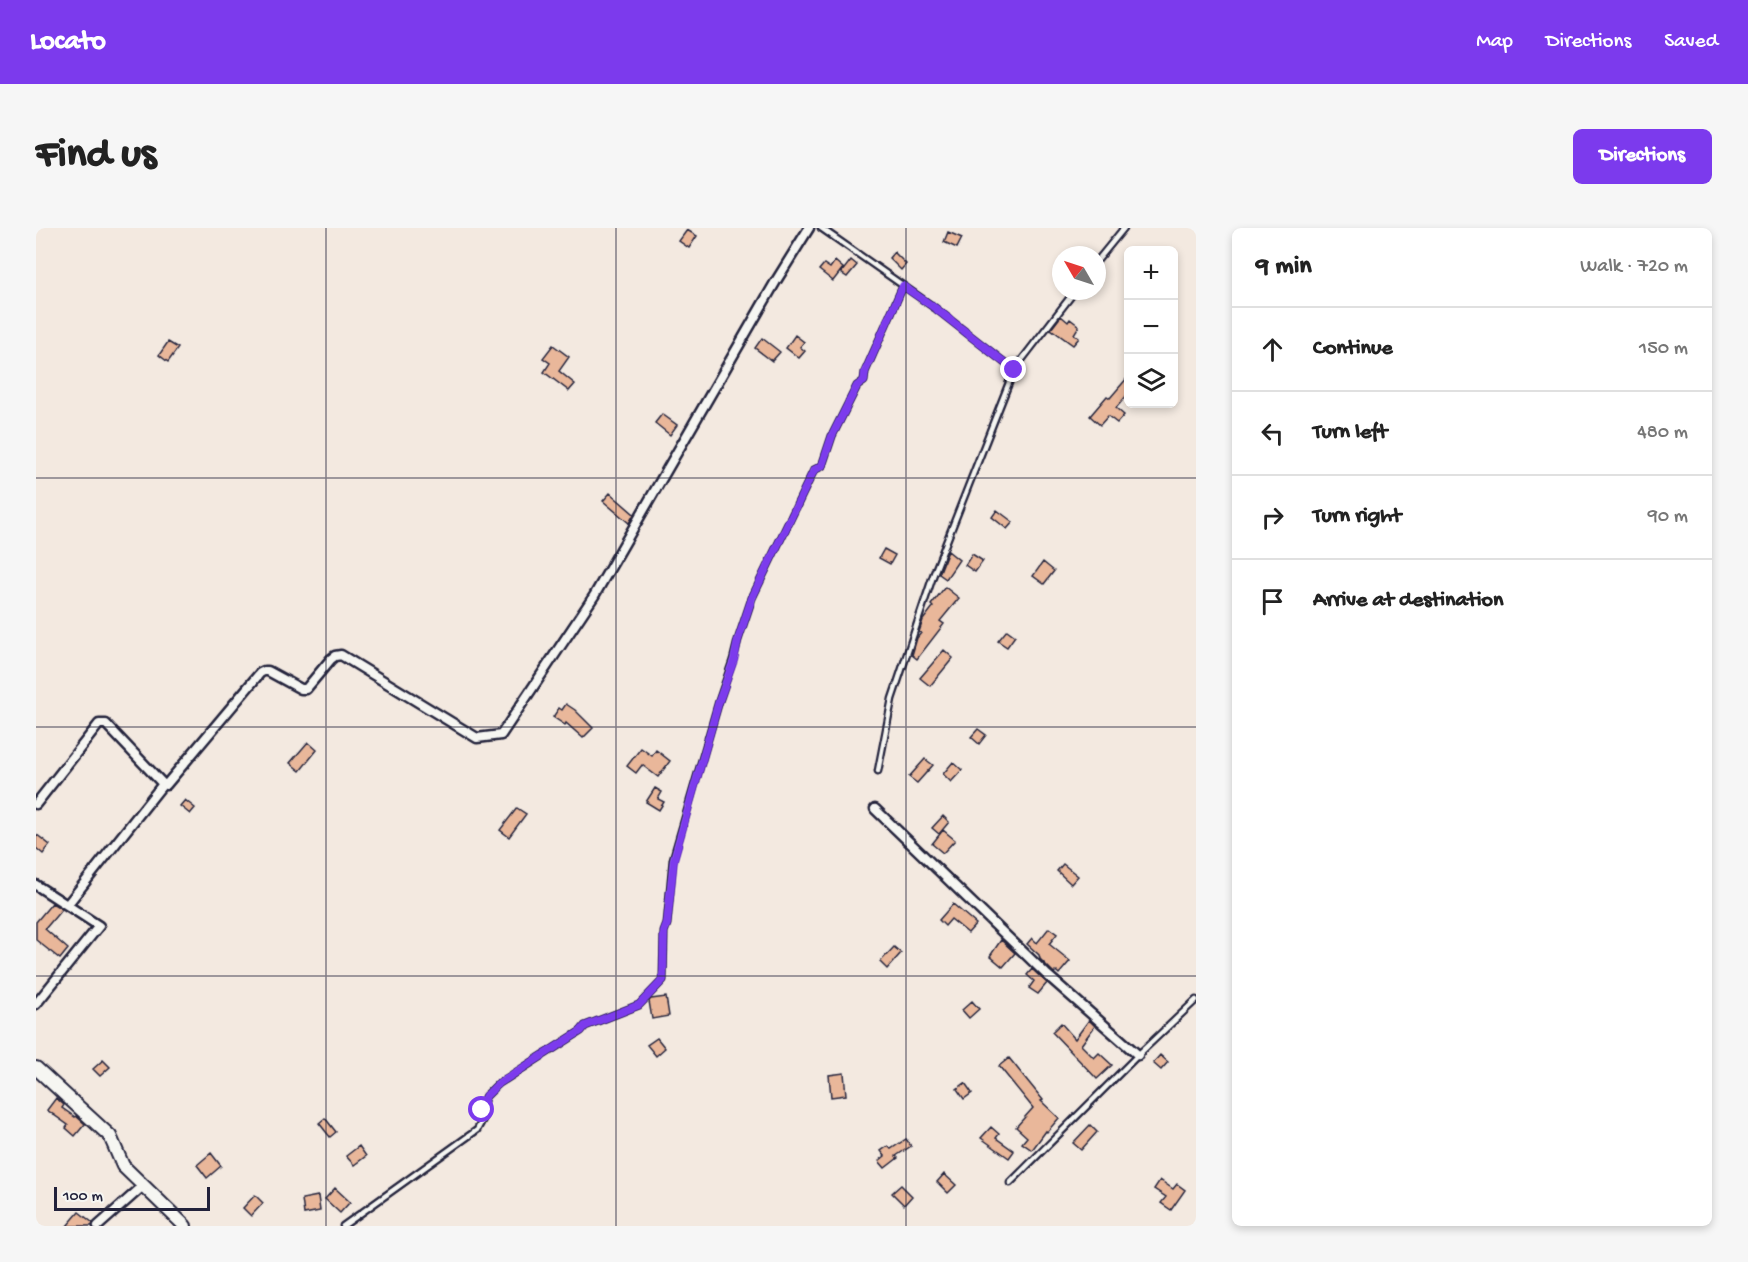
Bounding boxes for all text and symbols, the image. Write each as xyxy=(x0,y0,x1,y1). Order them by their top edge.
text: Locato xyxy=(30,26,106,59)
text: Map xyxy=(1476,30,1513,55)
text: Directions xyxy=(1546,30,1631,55)
text: Saved xyxy=(1664,30,1718,55)
button: Directions xyxy=(1573,129,1712,184)
text: Find us xyxy=(36,132,156,181)
north arrow xyxy=(1052,246,1106,300)
map controls xyxy=(1124,246,1178,408)
button: + xyxy=(1124,246,1178,300)
text: 9 min xyxy=(1256,252,1312,283)
text: Walk · 720 m xyxy=(1580,256,1688,279)
button: − xyxy=(1124,300,1178,354)
icon: ahead xyxy=(1256,333,1289,366)
text: Continue xyxy=(1313,336,1393,362)
text: 150 m xyxy=(1639,338,1688,361)
button: layers xyxy=(1124,354,1178,408)
route end xyxy=(1000,356,1026,382)
icon: left xyxy=(1256,417,1289,450)
text: Turn left xyxy=(1313,420,1387,446)
text: 480 m xyxy=(1637,422,1688,445)
icon: right xyxy=(1256,501,1289,534)
text: Turn right xyxy=(1313,504,1401,530)
text: 90 m xyxy=(1648,506,1688,529)
icon: arrive xyxy=(1256,585,1289,618)
text: Arrive at destination xyxy=(1313,588,1503,614)
route start xyxy=(468,1096,494,1122)
scale bar xyxy=(54,1184,210,1212)
text: 100 m xyxy=(63,1188,103,1207)

